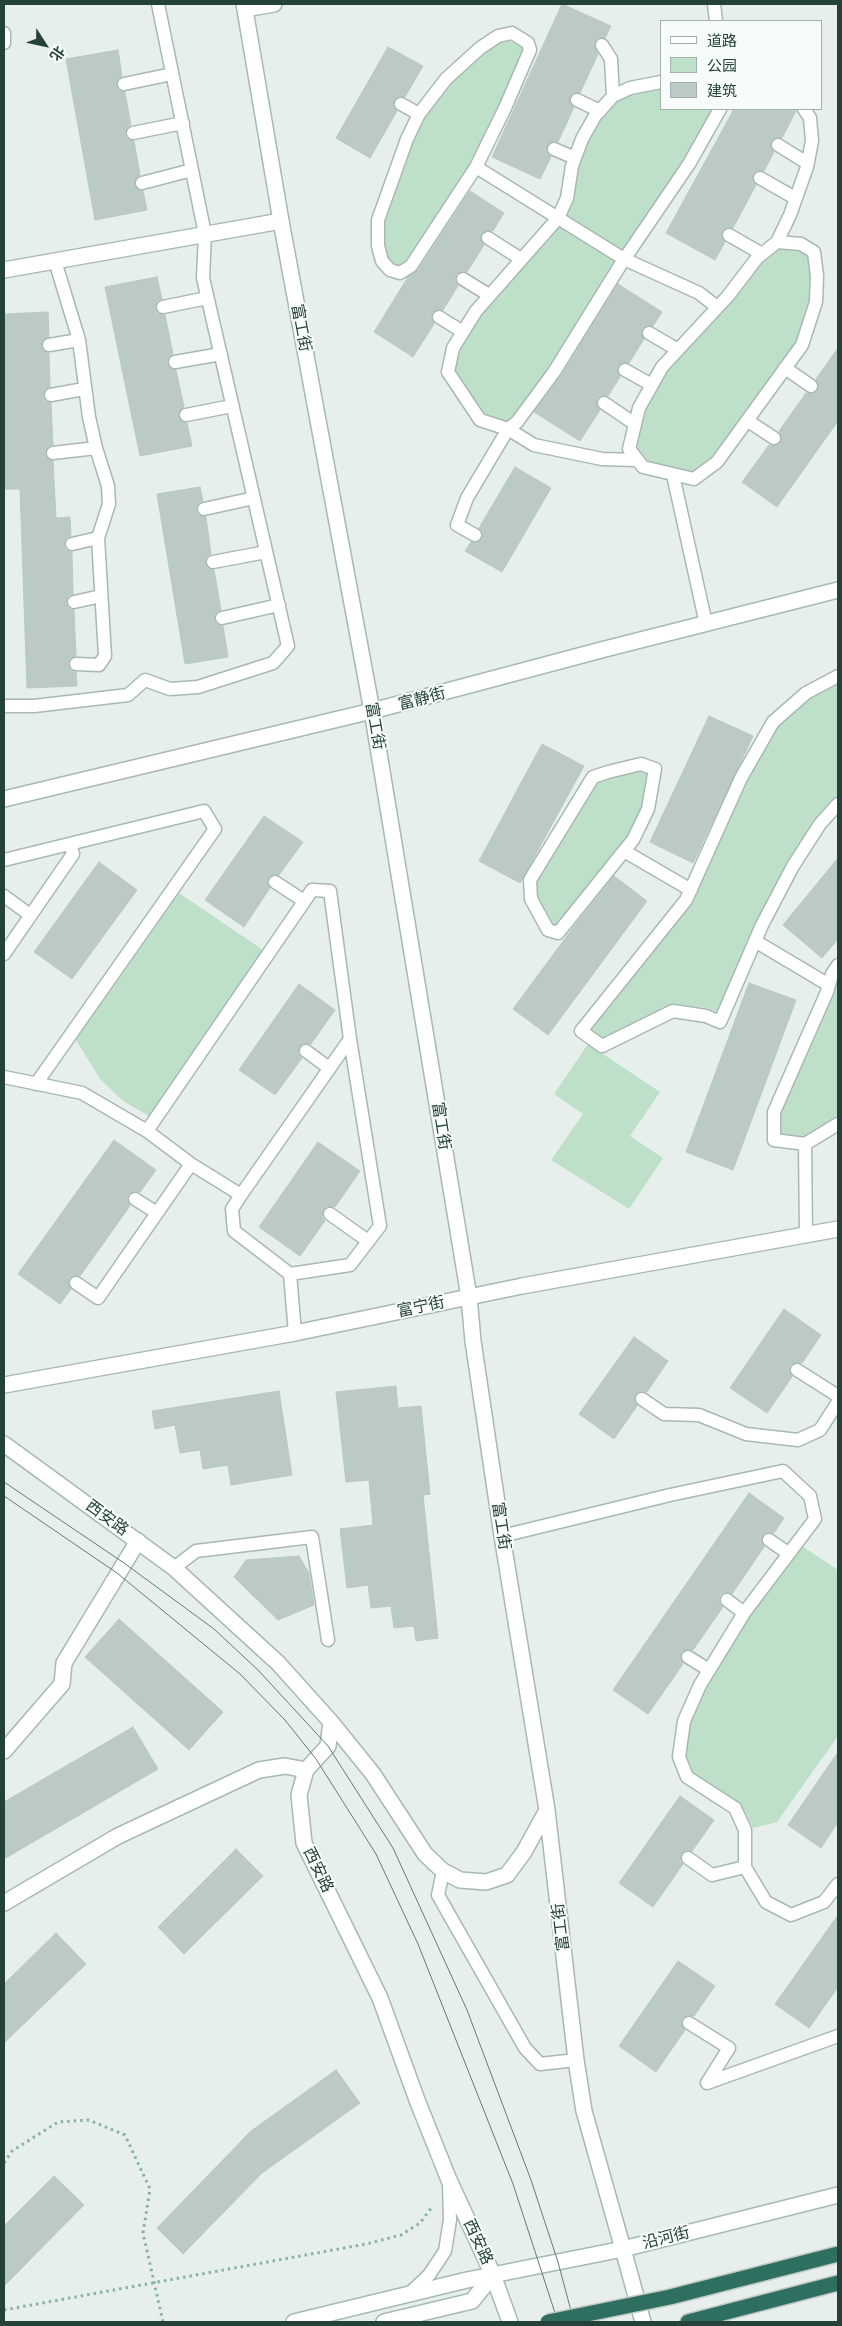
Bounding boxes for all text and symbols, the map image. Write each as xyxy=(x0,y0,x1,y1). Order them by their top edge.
north arrow xyxy=(20,20,70,70)
legend xyxy=(660,20,822,110)
text: 道路 xyxy=(707,31,737,50)
text: 北 xyxy=(47,43,69,64)
text: 公园 xyxy=(707,56,737,75)
text: 建筑 xyxy=(707,81,737,100)
street label: 富工街 xyxy=(287,303,315,353)
street label: 富静街 xyxy=(396,684,448,714)
street label: 富工街 xyxy=(361,701,389,751)
street label: 富工街 xyxy=(428,1101,454,1151)
street label: 富宁街 xyxy=(396,1293,446,1321)
street label: 西安路 xyxy=(82,1496,132,1540)
street label: 富工街 xyxy=(488,1501,514,1551)
street label: 西安路 xyxy=(299,1844,337,1896)
street label: 富工街 xyxy=(549,1902,573,1952)
street label: 西安路 xyxy=(459,2216,497,2268)
street label: 沿河街 xyxy=(640,2223,692,2253)

